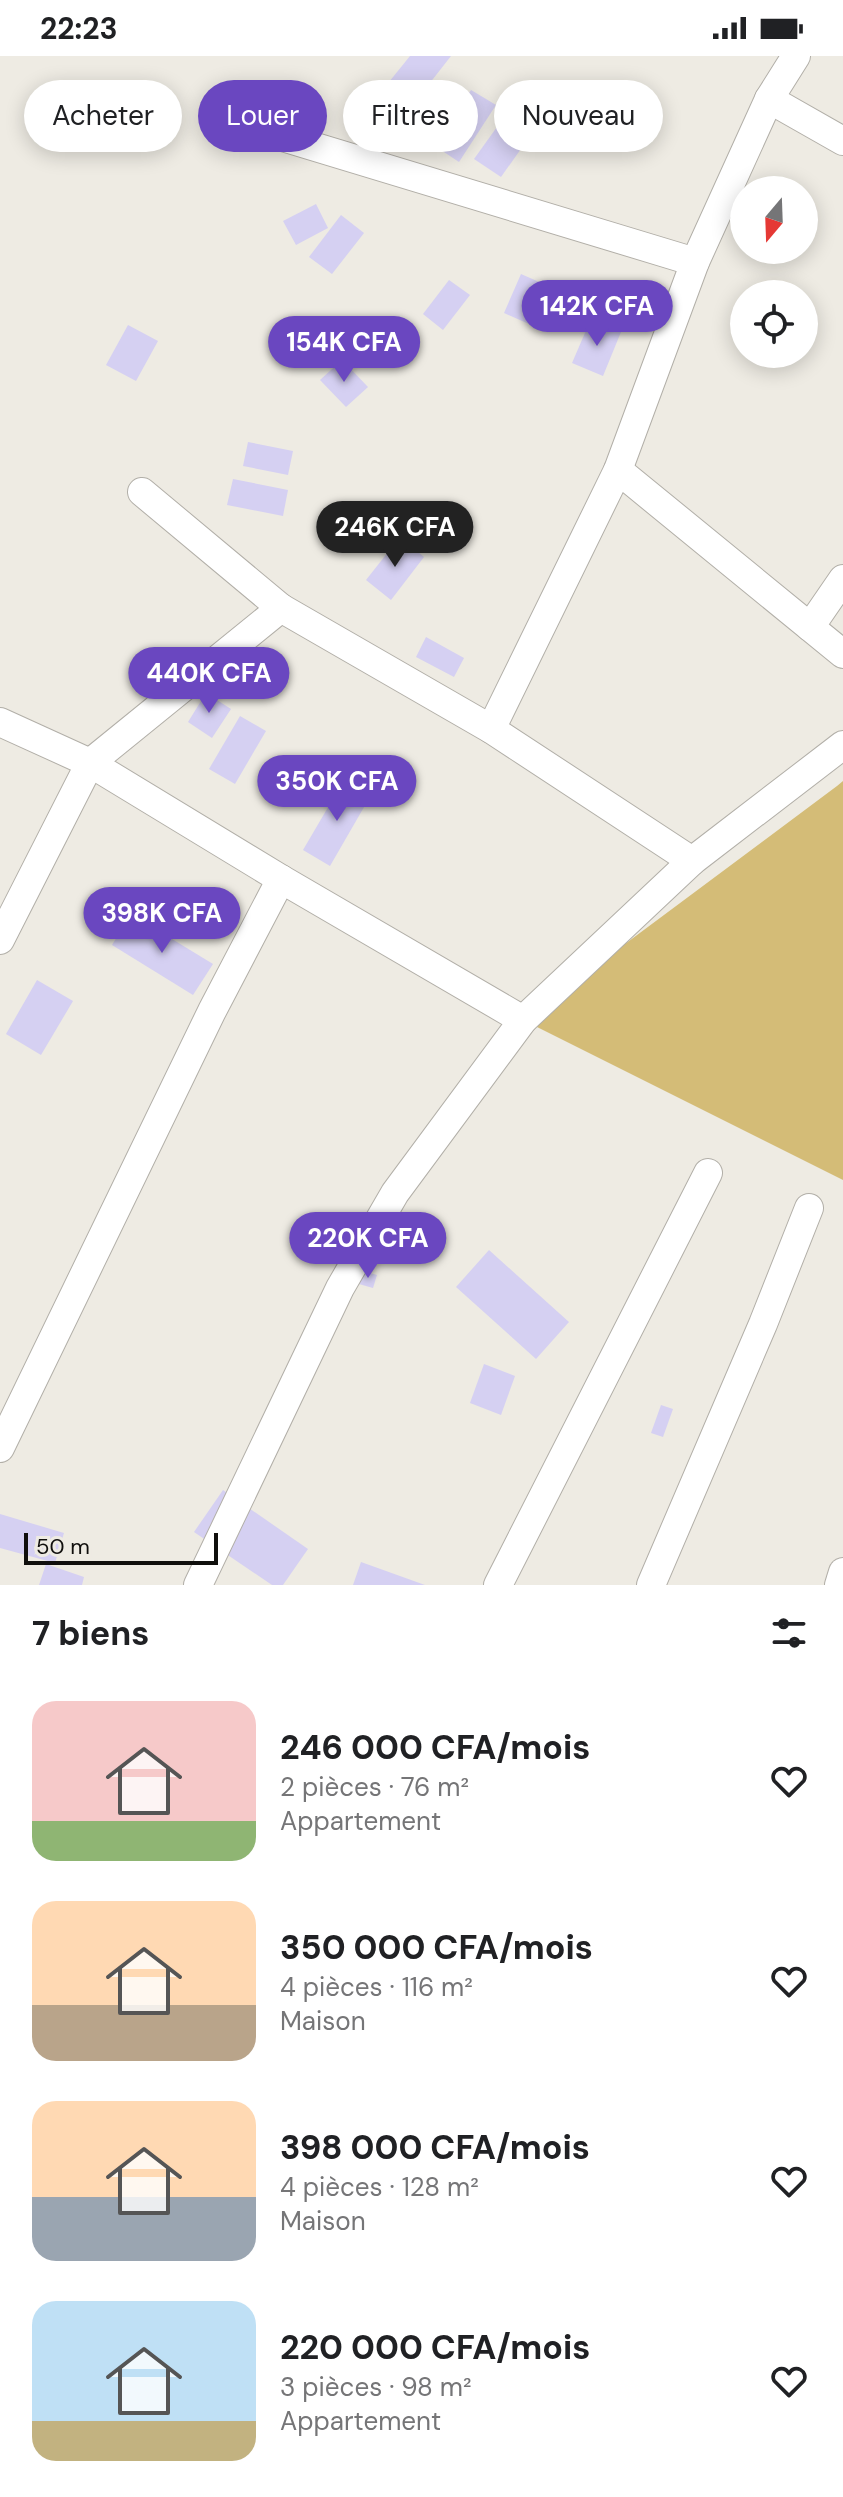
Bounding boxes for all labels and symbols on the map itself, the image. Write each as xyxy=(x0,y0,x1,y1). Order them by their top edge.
north arrow xyxy=(730,176,818,264)
pin: 142K CFA xyxy=(514,280,680,348)
pin: 154K CFA xyxy=(261,316,427,384)
pin: 246K CFA xyxy=(312,501,478,569)
pin: 440K CFA xyxy=(126,647,292,715)
pin: 350K CFA xyxy=(254,755,420,823)
pin: 398K CFA xyxy=(79,887,245,955)
pin: 220K CFA xyxy=(285,1212,451,1280)
scale bar xyxy=(24,1529,218,1565)

